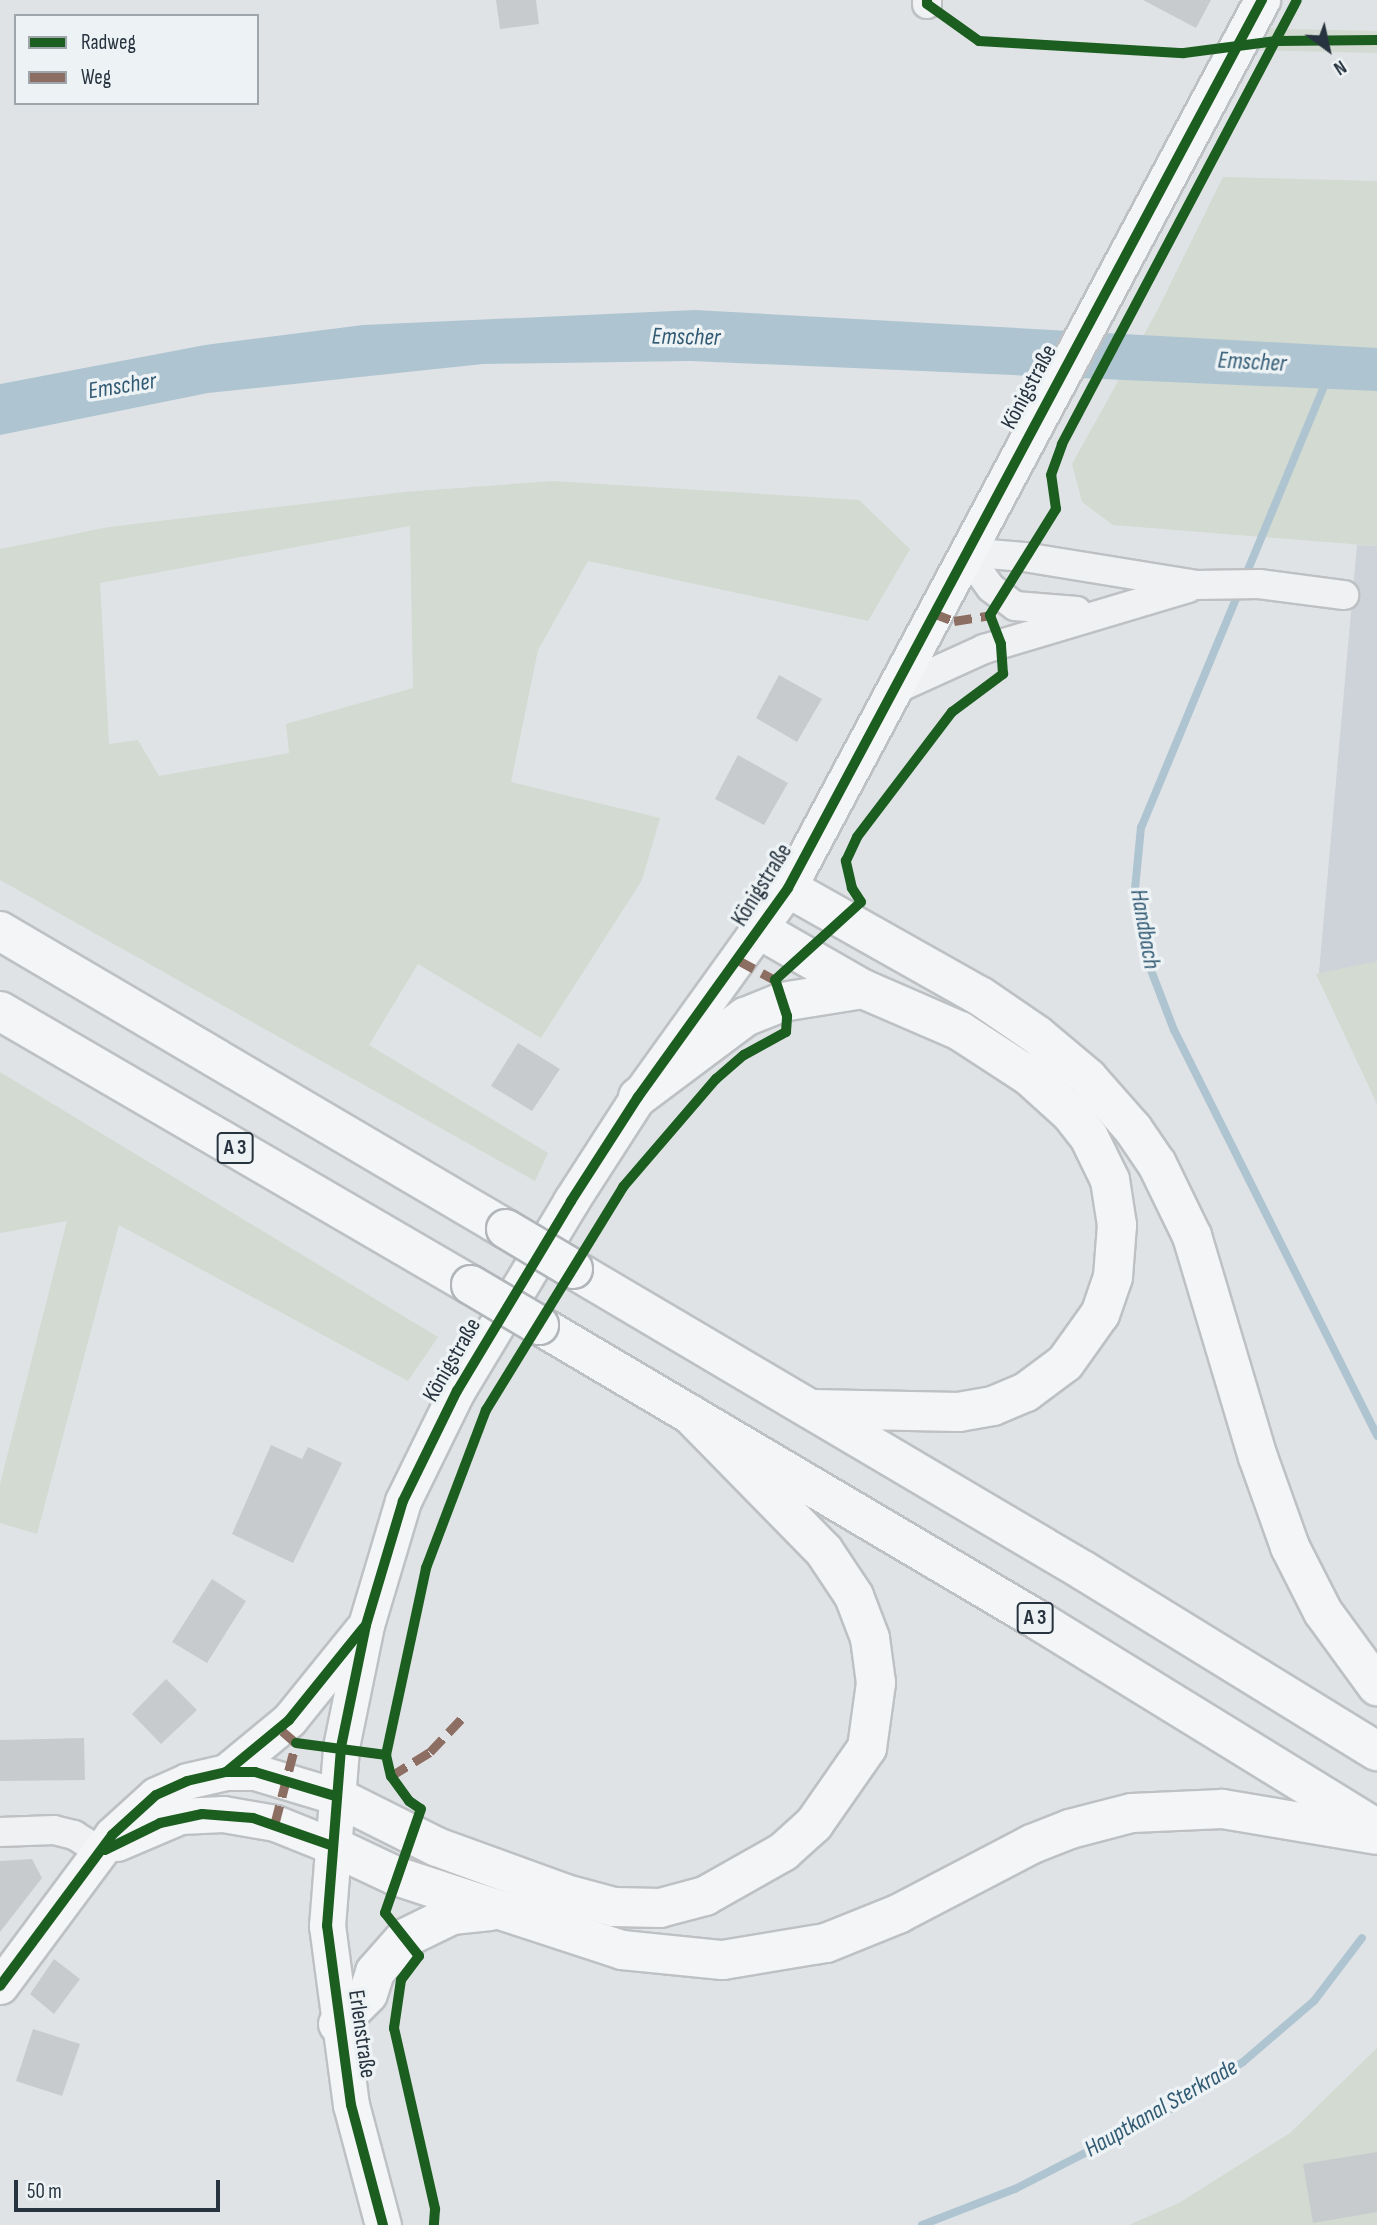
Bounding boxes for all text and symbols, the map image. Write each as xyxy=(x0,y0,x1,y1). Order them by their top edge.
legend xyxy=(14,14,259,105)
north arrow xyxy=(1293,14,1363,84)
text: Radweg xyxy=(81,30,136,55)
text: N xyxy=(1329,55,1350,79)
text: Weg xyxy=(81,65,111,90)
water label: Emscher xyxy=(651,322,721,352)
street label: Königstraße xyxy=(995,340,1063,434)
water label: Emscher xyxy=(1217,346,1287,378)
water label: Emscher xyxy=(86,366,158,406)
street label: Königstraße xyxy=(726,839,798,931)
water label: Handbach xyxy=(1124,887,1166,971)
road number: A 3 xyxy=(216,1130,254,1166)
street label: Königstraße xyxy=(417,1313,487,1407)
road number: A 3 xyxy=(1016,1600,1054,1636)
street label: Erlenstraße xyxy=(342,1988,382,2080)
water label: Hauptkanal Sterkrade xyxy=(1079,2053,1243,2163)
scale bar xyxy=(18,2166,224,2210)
text: 50 m xyxy=(27,2179,62,2204)

